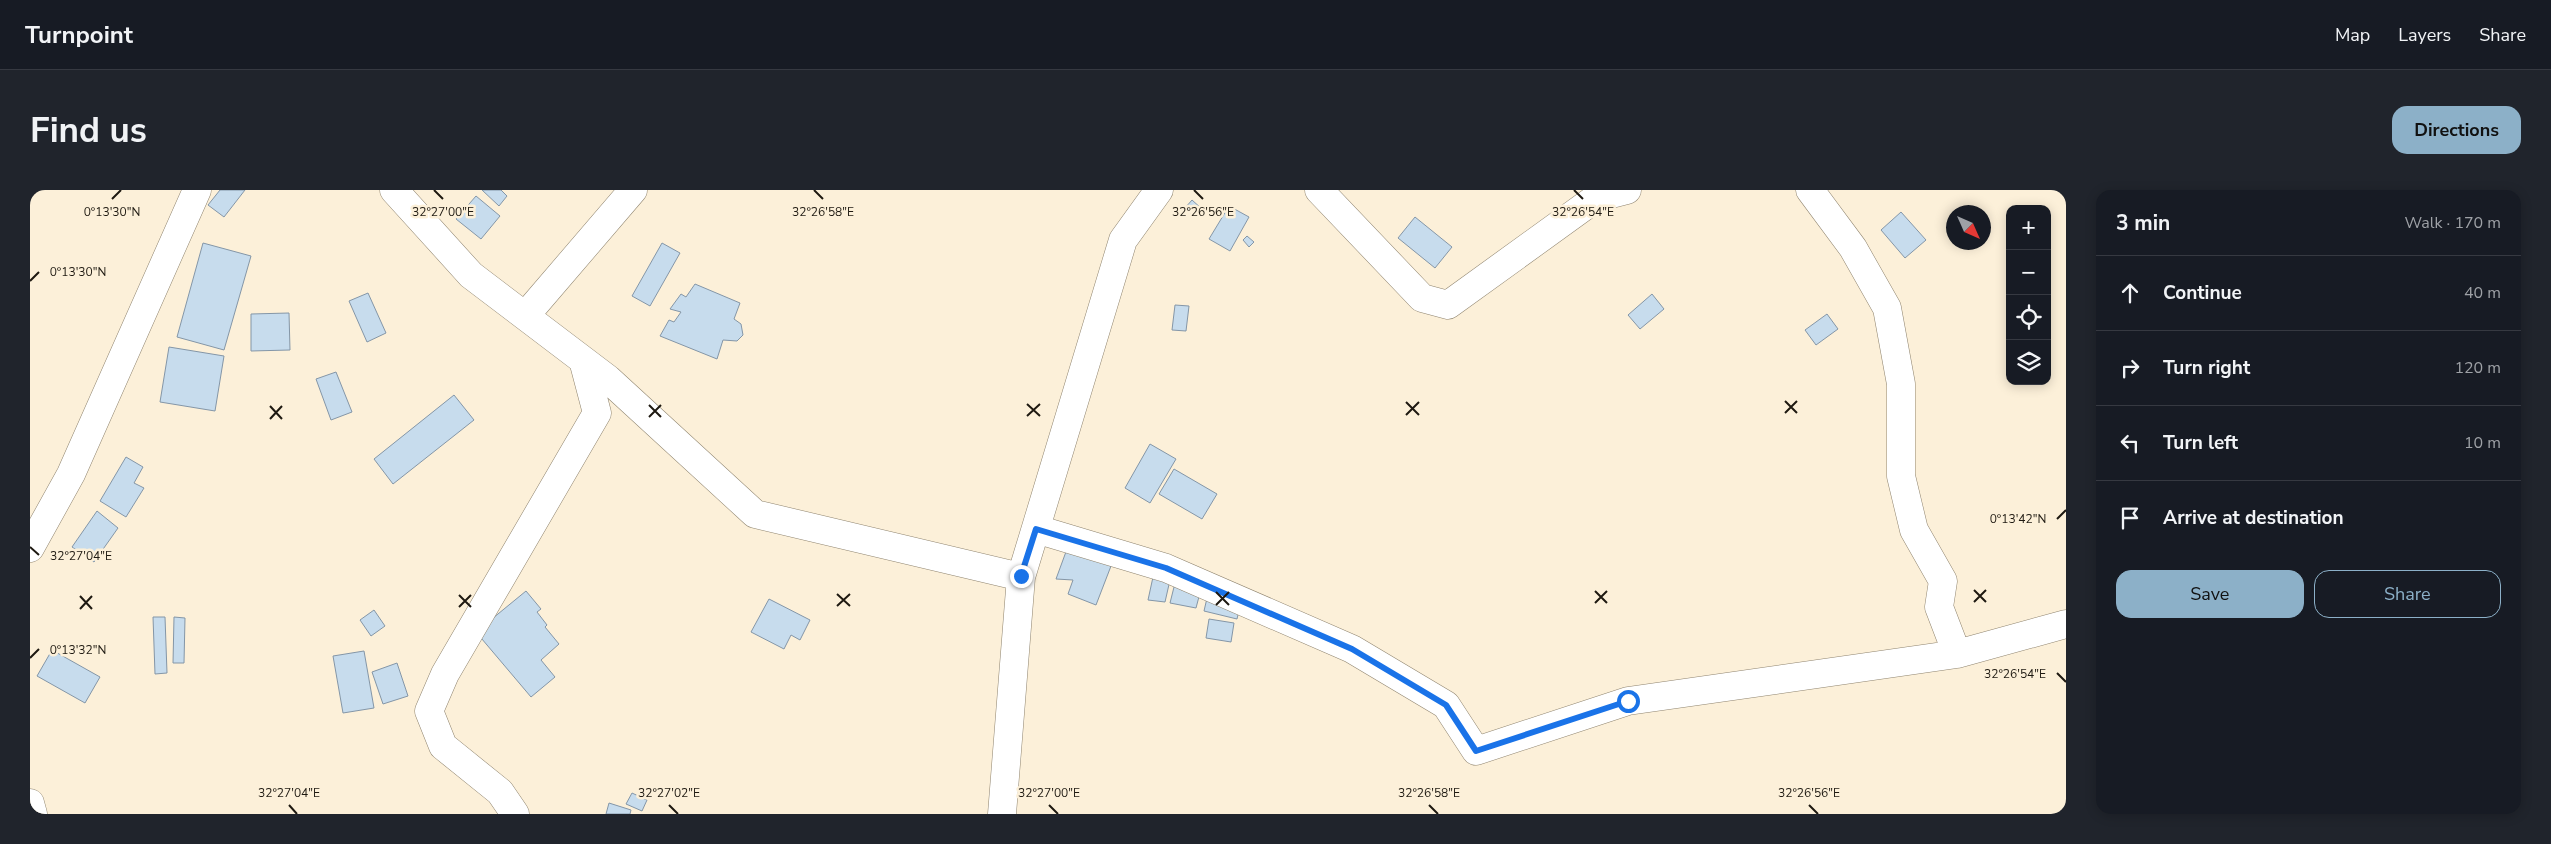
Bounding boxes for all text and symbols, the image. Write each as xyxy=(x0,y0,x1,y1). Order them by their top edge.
text: Turnpoint xyxy=(25,19,133,51)
text: Map xyxy=(2335,23,2370,47)
text: Layers xyxy=(2398,23,2451,47)
text: Share xyxy=(2479,23,2526,47)
button: Directions xyxy=(2392,106,2521,154)
text: Find us xyxy=(30,107,147,154)
text: 0°13'30"N xyxy=(84,204,140,220)
text: 32°27'00"E xyxy=(412,204,474,220)
text: 32°26'58"E xyxy=(792,204,854,220)
text: 32°26'56"E xyxy=(1172,204,1234,220)
text: 32°26'54"E xyxy=(1552,204,1614,220)
north arrow xyxy=(1946,205,1991,250)
map controls xyxy=(2006,205,2051,385)
button: + xyxy=(2006,205,2051,250)
text: 3 min xyxy=(2116,209,2170,237)
text: Walk · 170 m xyxy=(2405,212,2501,234)
button: − xyxy=(2006,250,2051,295)
text: 0°13'30"N xyxy=(50,264,106,280)
icon: ahead xyxy=(2116,279,2144,307)
text: Continue xyxy=(2163,280,2242,306)
text: 40 m xyxy=(2464,282,2501,304)
button: locate xyxy=(2006,295,2051,340)
button: layers xyxy=(2006,340,2051,385)
icon: right xyxy=(2116,354,2144,382)
text: Turn right xyxy=(2163,355,2250,381)
text: 120 m xyxy=(2454,357,2501,379)
icon: left xyxy=(2116,429,2144,457)
text: Turn left xyxy=(2163,430,2238,456)
text: 10 m xyxy=(2464,432,2501,454)
icon: arrive xyxy=(2116,504,2144,532)
text: Arrive at destination xyxy=(2163,505,2344,531)
text: 0°13'42"N xyxy=(1990,511,2046,527)
text: 32°27'04"E xyxy=(50,548,112,564)
route end xyxy=(1010,565,1033,588)
button: Save xyxy=(2116,570,2304,618)
button: Share xyxy=(2314,570,2501,618)
text: 0°13'32"N xyxy=(50,642,106,658)
text: 32°26'54"E xyxy=(1984,666,2046,682)
route start xyxy=(1617,690,1640,713)
text: 32°27'04"E xyxy=(258,785,320,801)
text: 32°27'02"E xyxy=(638,785,700,801)
text: 32°27'00"E xyxy=(1018,785,1080,801)
text: 32°26'58"E xyxy=(1398,785,1460,801)
text: 32°26'56"E xyxy=(1778,785,1840,801)

